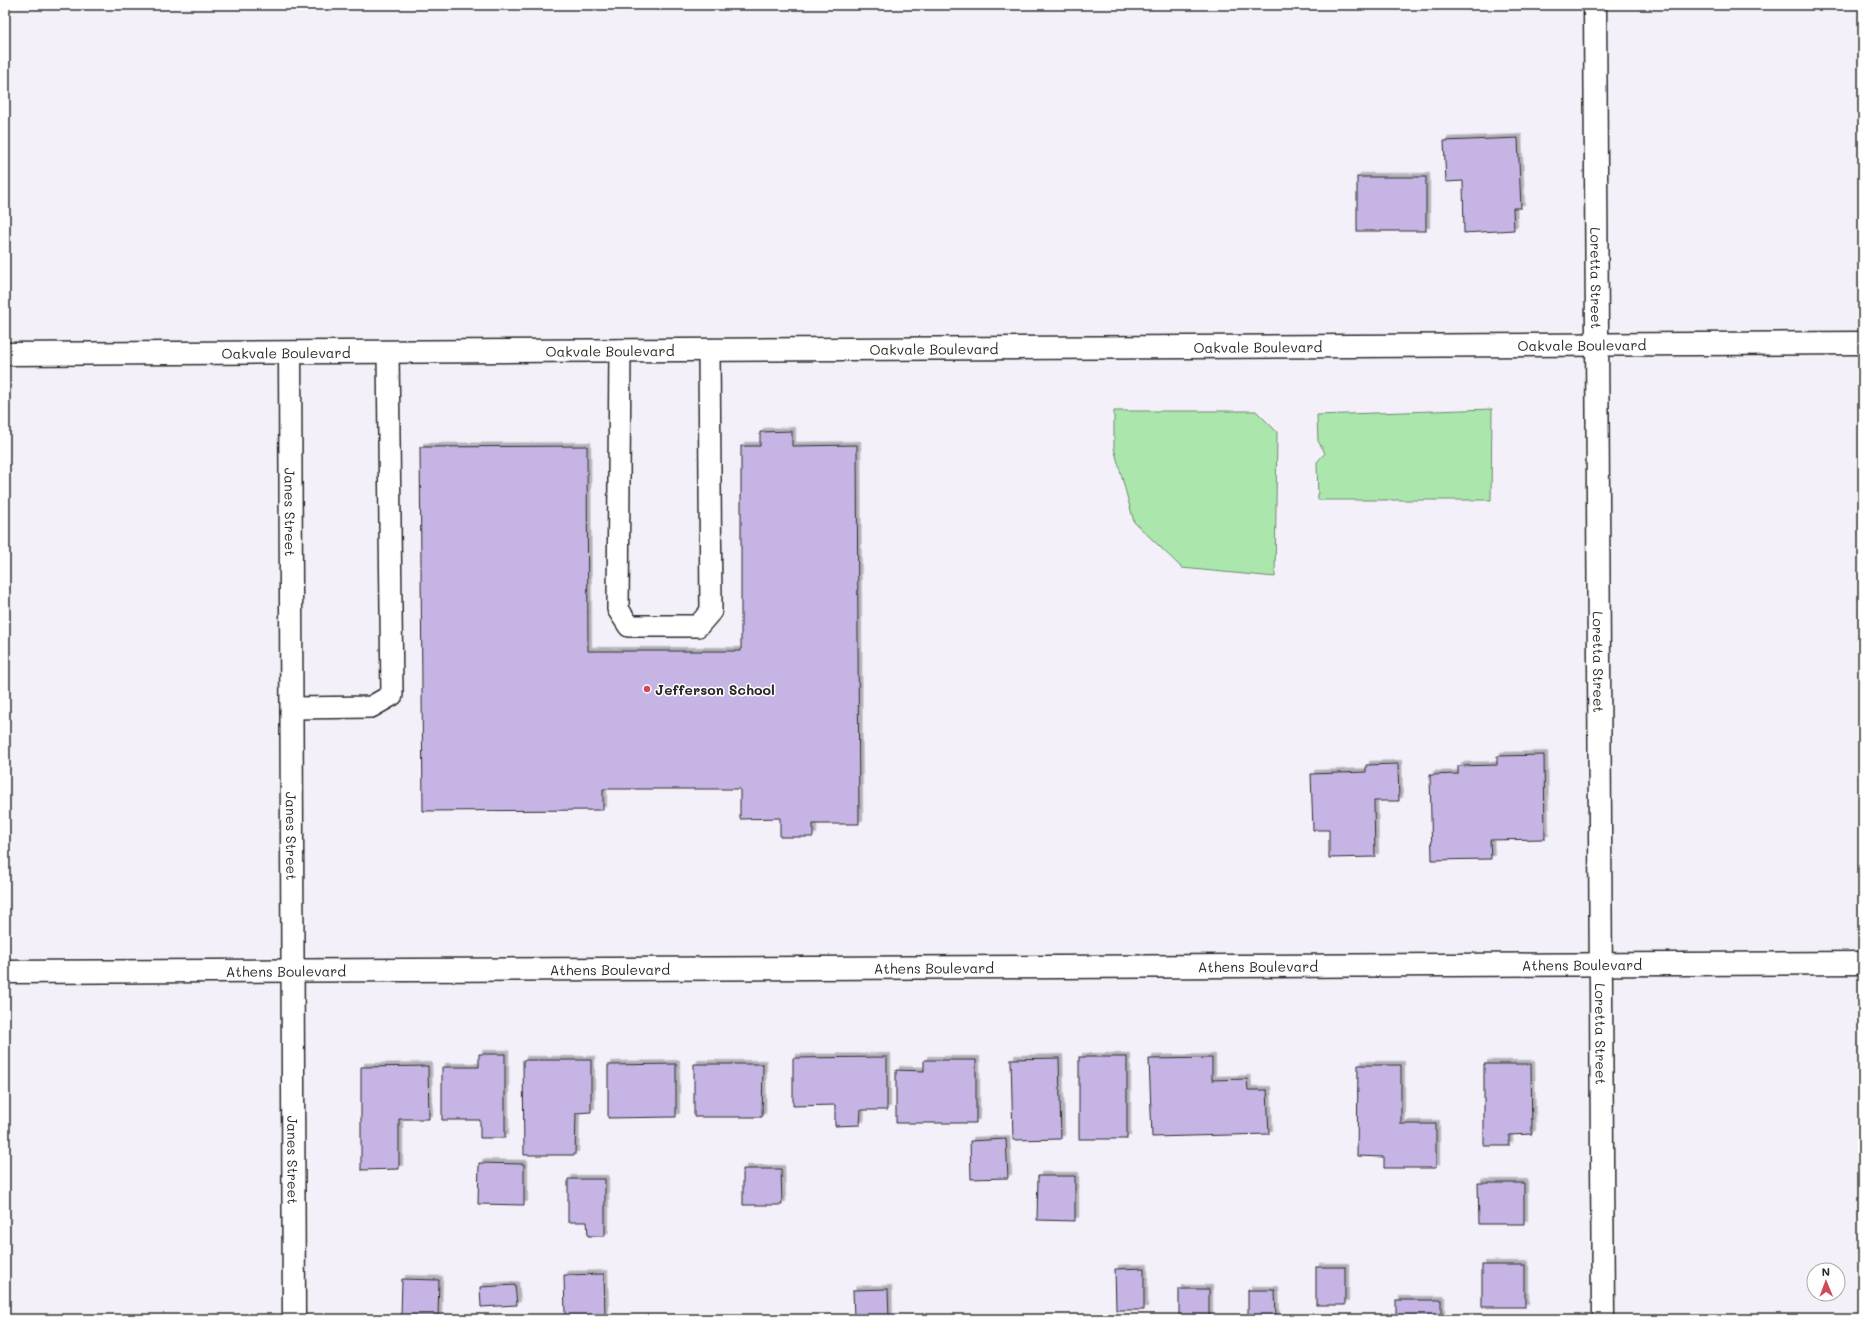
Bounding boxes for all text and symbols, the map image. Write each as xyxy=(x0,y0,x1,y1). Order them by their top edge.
street label: Loretta Street xyxy=(1587,227,1606,329)
street label: Oakvale Boulevard xyxy=(1517,335,1647,355)
street label: Oakvale Boulevard xyxy=(1193,337,1323,356)
street label: Oakvale Boulevard xyxy=(869,339,999,358)
street label: Oakvale Boulevard xyxy=(545,341,675,360)
street label: Oakvale Boulevard xyxy=(221,342,351,362)
street label: Janes Street xyxy=(281,468,300,556)
street label: Loretta Street xyxy=(1589,611,1609,713)
place label: Jefferson School xyxy=(655,680,775,699)
marker: Jefferson School xyxy=(642,684,652,694)
street label: Janes Street xyxy=(282,792,302,880)
street label: Athens Boulevard xyxy=(1522,955,1642,974)
street label: Athens Boulevard xyxy=(1198,956,1318,976)
street label: Athens Boulevard xyxy=(874,958,994,977)
street label: Athens Boulevard xyxy=(550,959,670,979)
street label: Athens Boulevard xyxy=(226,961,346,980)
street label: Loretta Street xyxy=(1591,983,1611,1085)
street label: Janes Street xyxy=(284,1116,303,1204)
north arrow xyxy=(1806,1262,1846,1302)
text: N xyxy=(1822,1264,1830,1279)

